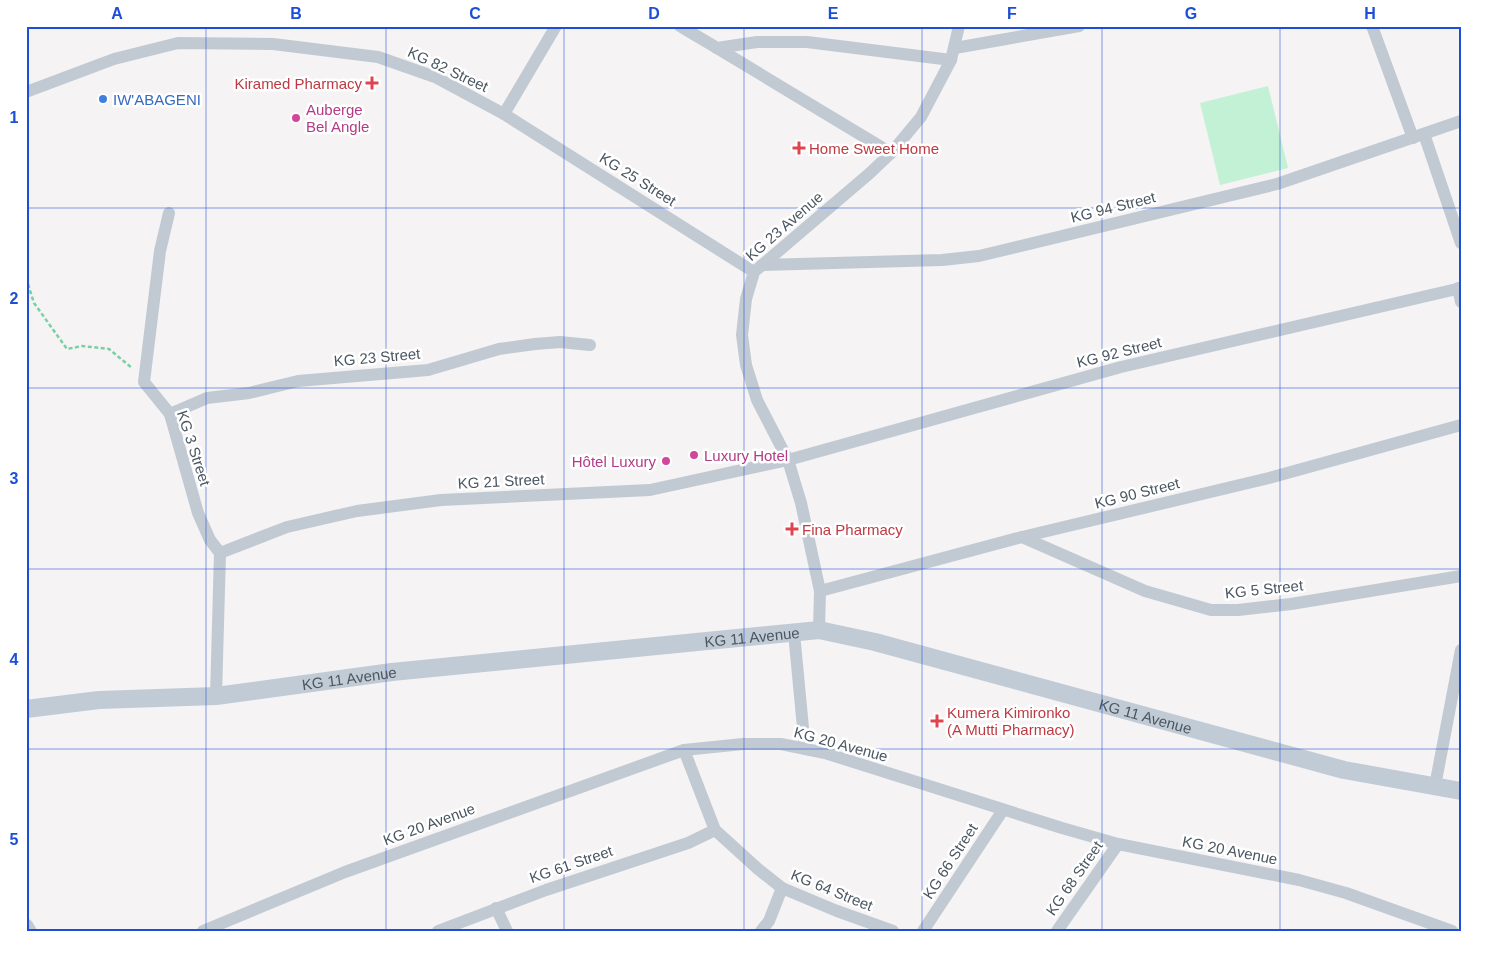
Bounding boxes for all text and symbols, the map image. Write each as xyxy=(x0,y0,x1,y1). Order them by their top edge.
text: A xyxy=(111,5,123,22)
text: B xyxy=(290,5,302,22)
text: C xyxy=(469,5,481,22)
text: D xyxy=(648,5,660,22)
text: E xyxy=(828,5,839,22)
text: F xyxy=(1007,5,1017,22)
text: G xyxy=(1185,5,1197,22)
text: H xyxy=(1364,5,1376,22)
street label: KG 82 Street xyxy=(405,43,492,95)
place label: Kiramed Pharmacy xyxy=(234,75,362,92)
marker: Kiramed Pharmacy xyxy=(366,77,378,89)
place label: IW'ABAGENI xyxy=(113,91,201,108)
marker: IW'ABAGENI xyxy=(97,93,109,105)
place label: Auberge Bel Angle xyxy=(306,101,369,135)
text: 1 xyxy=(10,109,19,126)
marker: Auberge Bel Angle xyxy=(290,112,302,124)
place label: Home Sweet Home xyxy=(809,140,939,157)
marker: Home Sweet Home xyxy=(793,142,805,154)
street label: KG 25 Street xyxy=(597,149,680,210)
street label: KG 23 Avenue xyxy=(742,188,826,264)
street label: KG 94 Street xyxy=(1069,188,1158,226)
text: 2 xyxy=(10,290,19,307)
street label: KG 92 Street xyxy=(1075,333,1164,371)
street label: KG 23 Street xyxy=(333,345,422,369)
street label: KG 3 Street xyxy=(174,408,214,489)
place label: Luxury Hotel xyxy=(704,447,788,464)
marker: Luxury Hotel xyxy=(688,449,700,461)
place label: Hôtel Luxury xyxy=(572,453,656,470)
marker: Hôtel Luxury xyxy=(660,455,672,467)
text: 3 xyxy=(10,470,19,487)
street label: KG 21 Street xyxy=(457,470,546,492)
street label: KG 90 Street xyxy=(1093,474,1182,512)
place label: Fina Pharmacy xyxy=(802,521,903,538)
marker: Fina Pharmacy xyxy=(786,523,798,535)
street label: KG 5 Street xyxy=(1224,576,1305,602)
street label: KG 11 Avenue xyxy=(704,623,800,650)
text: 4 xyxy=(10,651,19,668)
street label: KG 11 Avenue xyxy=(301,663,397,693)
street label: KG 11 Avenue xyxy=(1097,695,1194,737)
place label: Kumera Kimironko (A Mutti Pharmacy) xyxy=(947,704,1075,738)
marker: Kumera Kimironko (A Mutti Pharmacy) xyxy=(931,715,943,727)
street label: KG 20 Avenue xyxy=(792,723,890,765)
street label: KG 20 Avenue xyxy=(381,800,477,848)
street label: KG 66 Street xyxy=(919,819,981,902)
text: 5 xyxy=(10,831,19,848)
street label: KG 20 Avenue xyxy=(1181,832,1279,868)
street label: KG 68 Street xyxy=(1042,837,1106,918)
street label: KG 61 Street xyxy=(527,842,616,886)
street label: KG 64 Street xyxy=(789,866,876,914)

